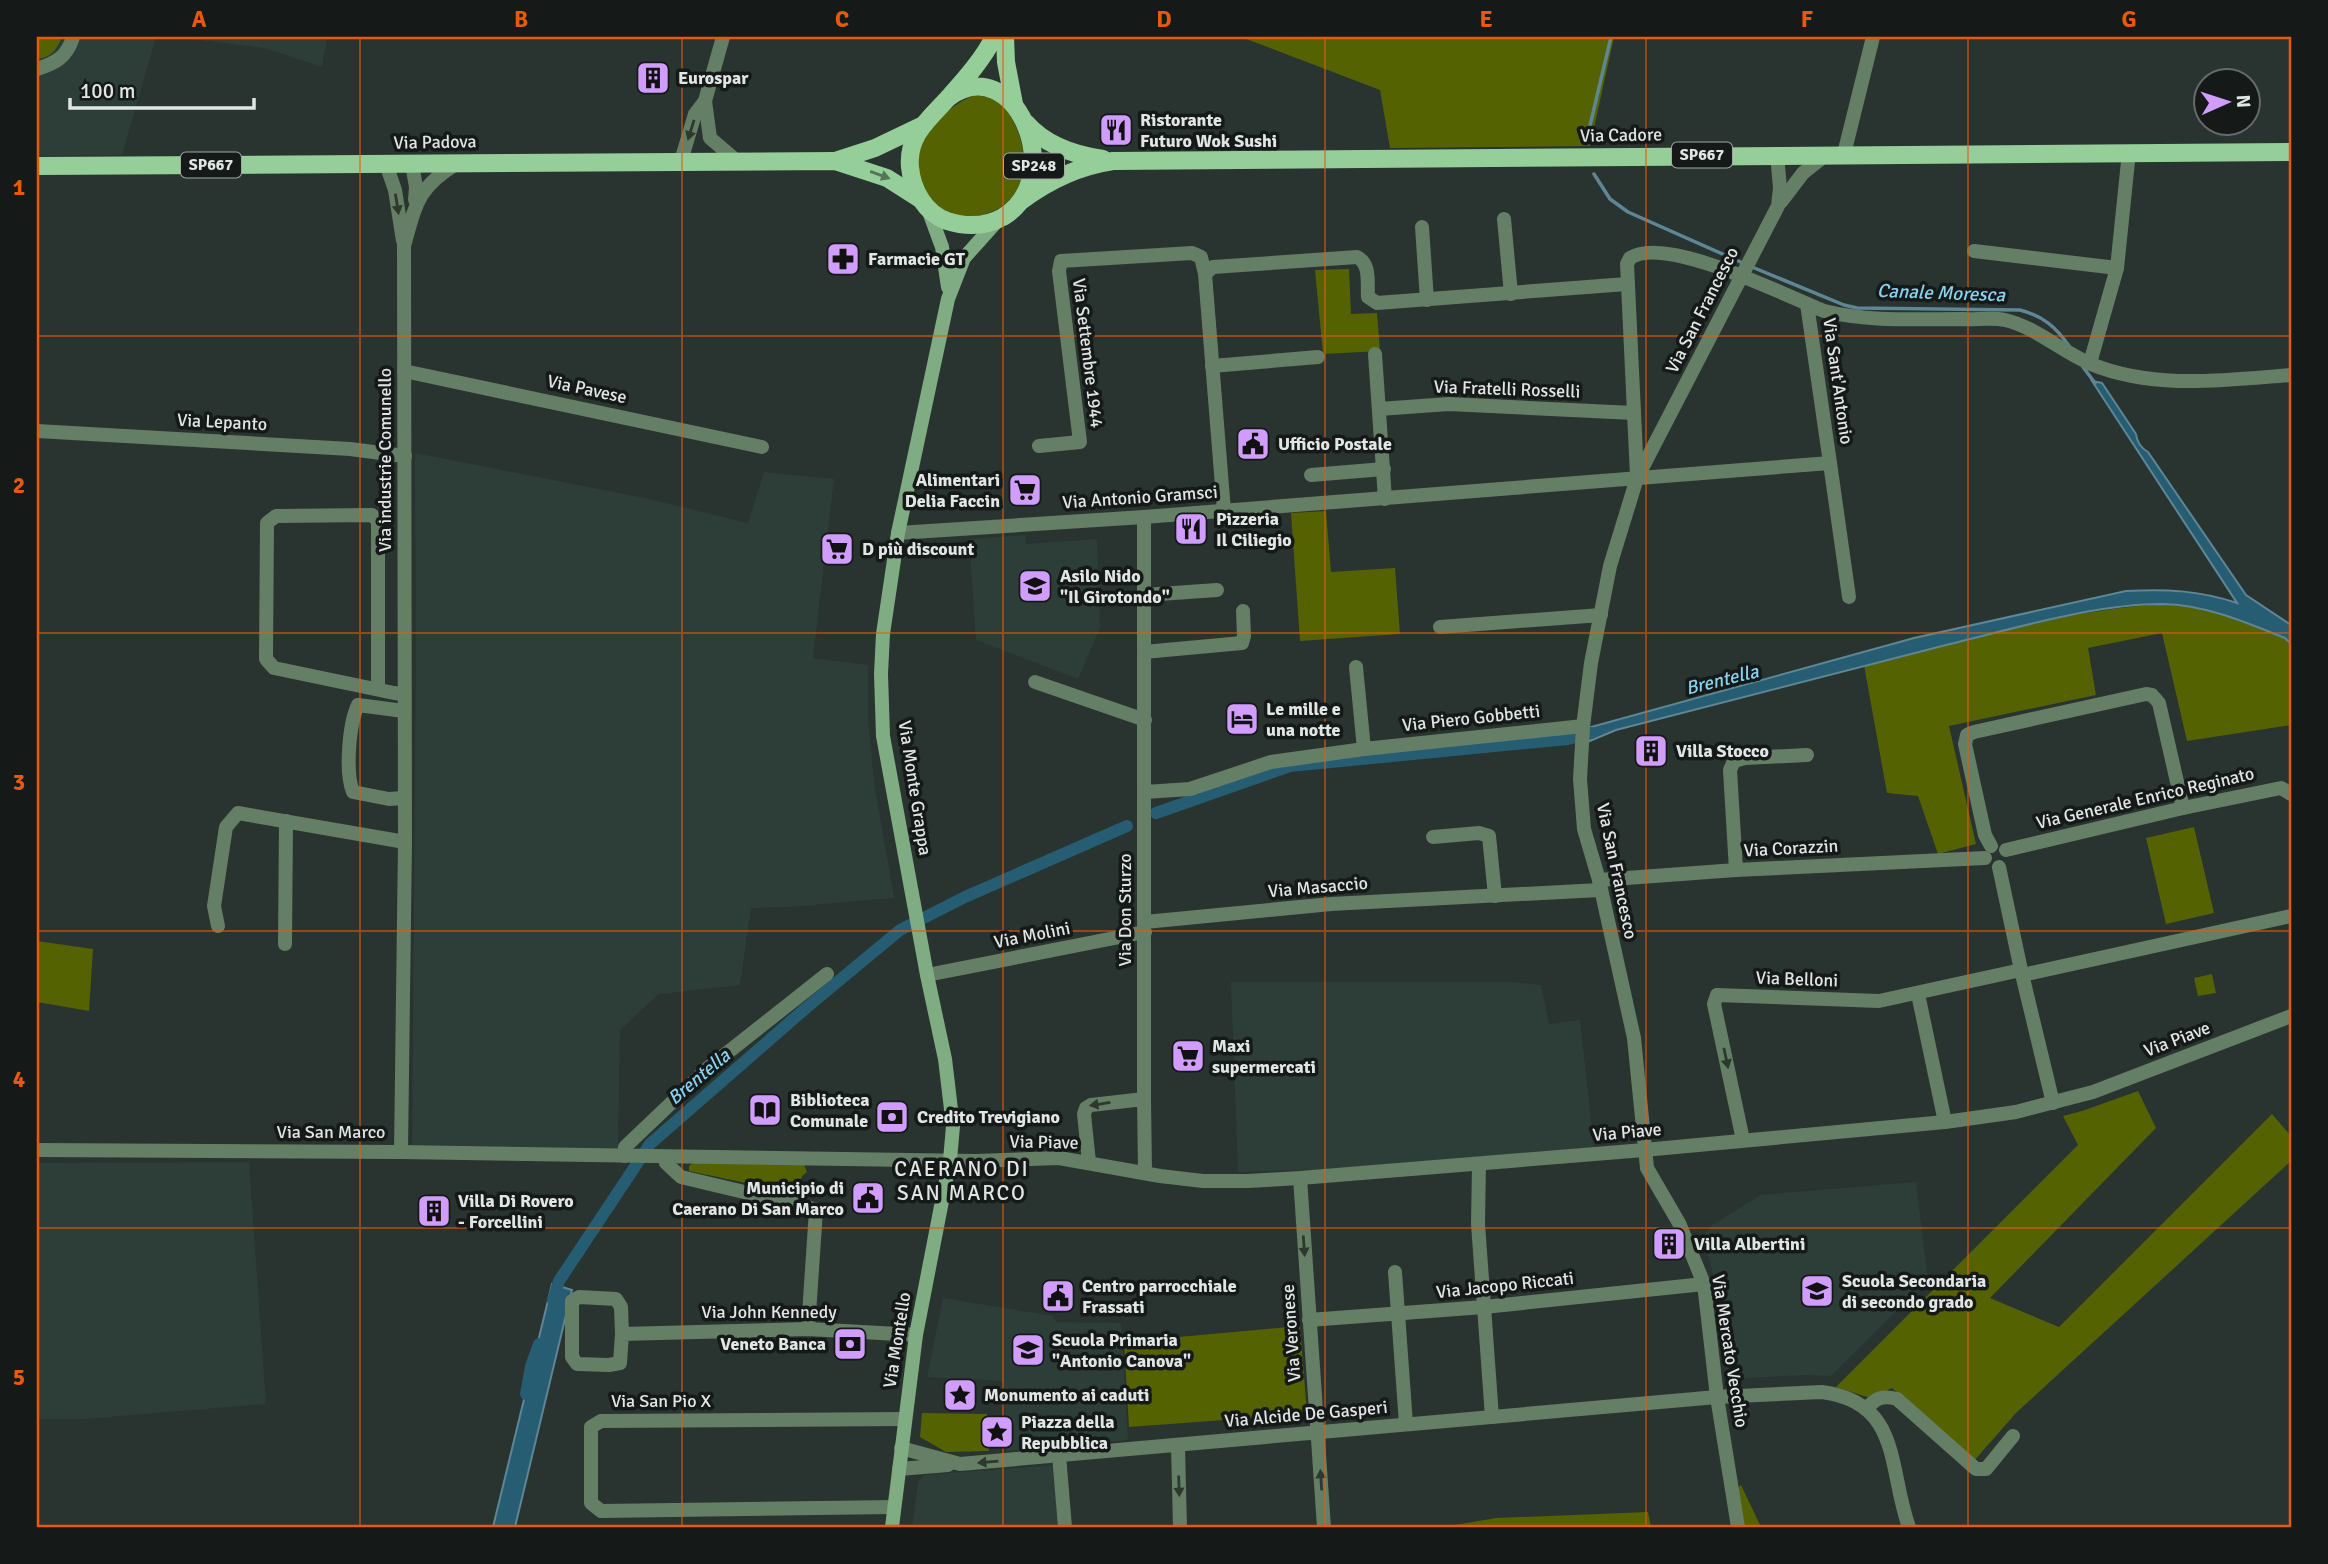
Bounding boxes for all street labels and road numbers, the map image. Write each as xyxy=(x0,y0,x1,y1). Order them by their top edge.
street label: Via Cadore xyxy=(1580,123,1662,147)
street label: Via Padova xyxy=(393,130,477,154)
road number: SP667 xyxy=(1672,142,1732,168)
road number: SP667 xyxy=(181,153,241,178)
road number: SP248 xyxy=(1004,154,1064,178)
street label: Via San Francesco xyxy=(1661,243,1743,377)
street label: Via Settembre 1944 xyxy=(1068,277,1108,429)
street label: Via Sant'Antonio xyxy=(1818,316,1858,446)
street label: Via industrie Comunello xyxy=(374,368,396,552)
street label: Via Pavese xyxy=(545,370,629,408)
street label: Via Fratelli Rosselli xyxy=(1433,375,1581,403)
street label: Via Lepanto xyxy=(176,409,268,435)
street label: Via Antonio Gramsci xyxy=(1062,481,1218,513)
street label: Via Piero Gobbetti xyxy=(1401,700,1541,736)
street label: Via Monte Grappa xyxy=(893,719,937,857)
street label: Via Generale Enrico Reginato xyxy=(2034,762,2256,834)
street label: Via San Francesco xyxy=(1592,801,1642,941)
street label: Via Corazzin xyxy=(1743,835,1839,861)
street label: Via Don Sturzo xyxy=(1114,853,1136,967)
street label: Via Masaccio xyxy=(1267,872,1369,902)
street label: Via Molini xyxy=(992,917,1072,953)
street label: Via Belloni xyxy=(1755,967,1839,991)
street label: Via Piave xyxy=(2141,1016,2213,1062)
street label: Via Piave xyxy=(1592,1118,1662,1146)
street label: Via San Marco xyxy=(277,1121,385,1143)
street label: Via Piave xyxy=(1009,1130,1079,1154)
street label: Via Jacopo Riccati xyxy=(1435,1267,1575,1303)
street label: Via Mercato Vecchio xyxy=(1707,1273,1753,1429)
street label: Via Veronese xyxy=(1277,1283,1305,1383)
street label: Via Montello xyxy=(879,1291,915,1389)
street label: Via John Kennedy xyxy=(701,1301,837,1323)
street label: Via San Pio X xyxy=(611,1390,712,1412)
street label: Via Alcide De Gasperi xyxy=(1223,1396,1389,1432)

